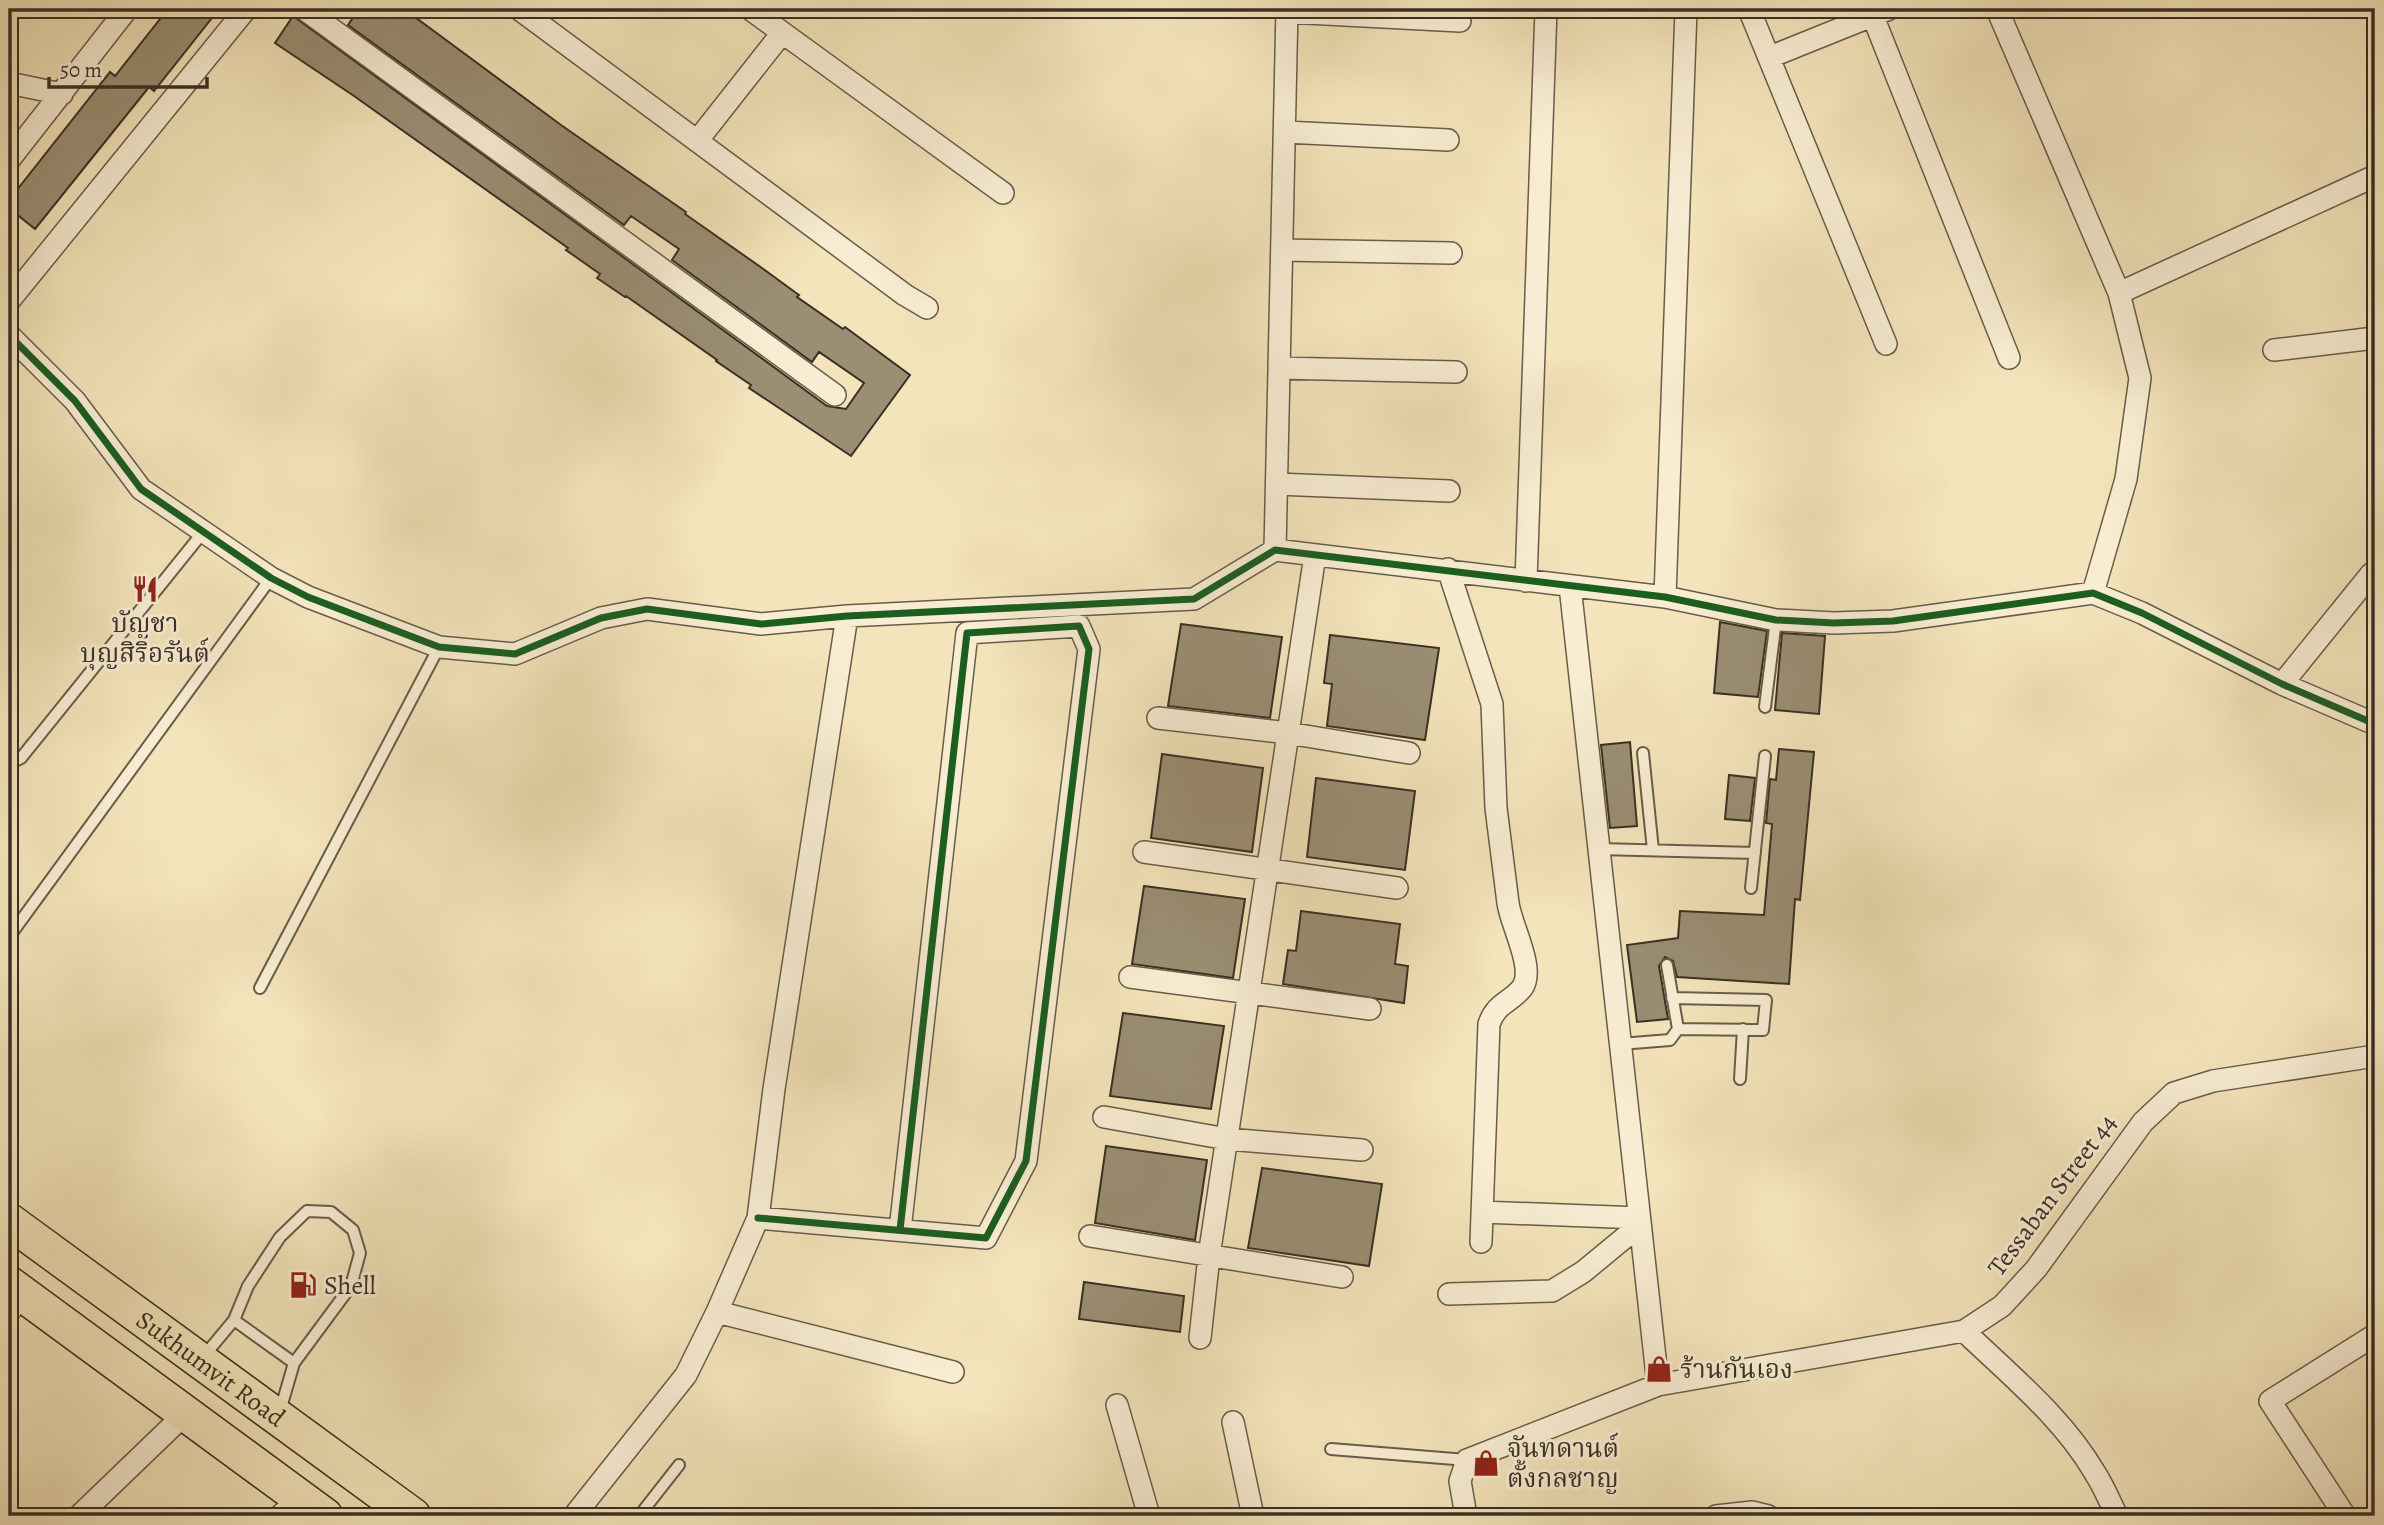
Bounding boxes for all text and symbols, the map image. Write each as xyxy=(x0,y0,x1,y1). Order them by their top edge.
scale bar xyxy=(49,46,206,90)
text: 50 m xyxy=(60,56,102,84)
restaurant icon: บัญชา บุญสิริอรันต์ xyxy=(130,574,160,604)
place label: บัญชา บุญสิริอรันต์ xyxy=(80,606,210,671)
street label: Tessaban Street 44 xyxy=(1979,1107,2125,1283)
place label: Shell xyxy=(324,1268,376,1303)
fuel station icon: Shell xyxy=(288,1270,318,1300)
street label: Sukhumvit Road xyxy=(129,1302,293,1435)
place label: ร้านกันเอง xyxy=(1680,1352,1793,1387)
shop icon: ร้านกันเอง xyxy=(1644,1354,1674,1384)
place label: จันทดานต์ ตั้งกลชาญ xyxy=(1507,1431,1619,1496)
shop icon: จันทดานต์ ตั้งกลชาญ xyxy=(1471,1448,1501,1478)

